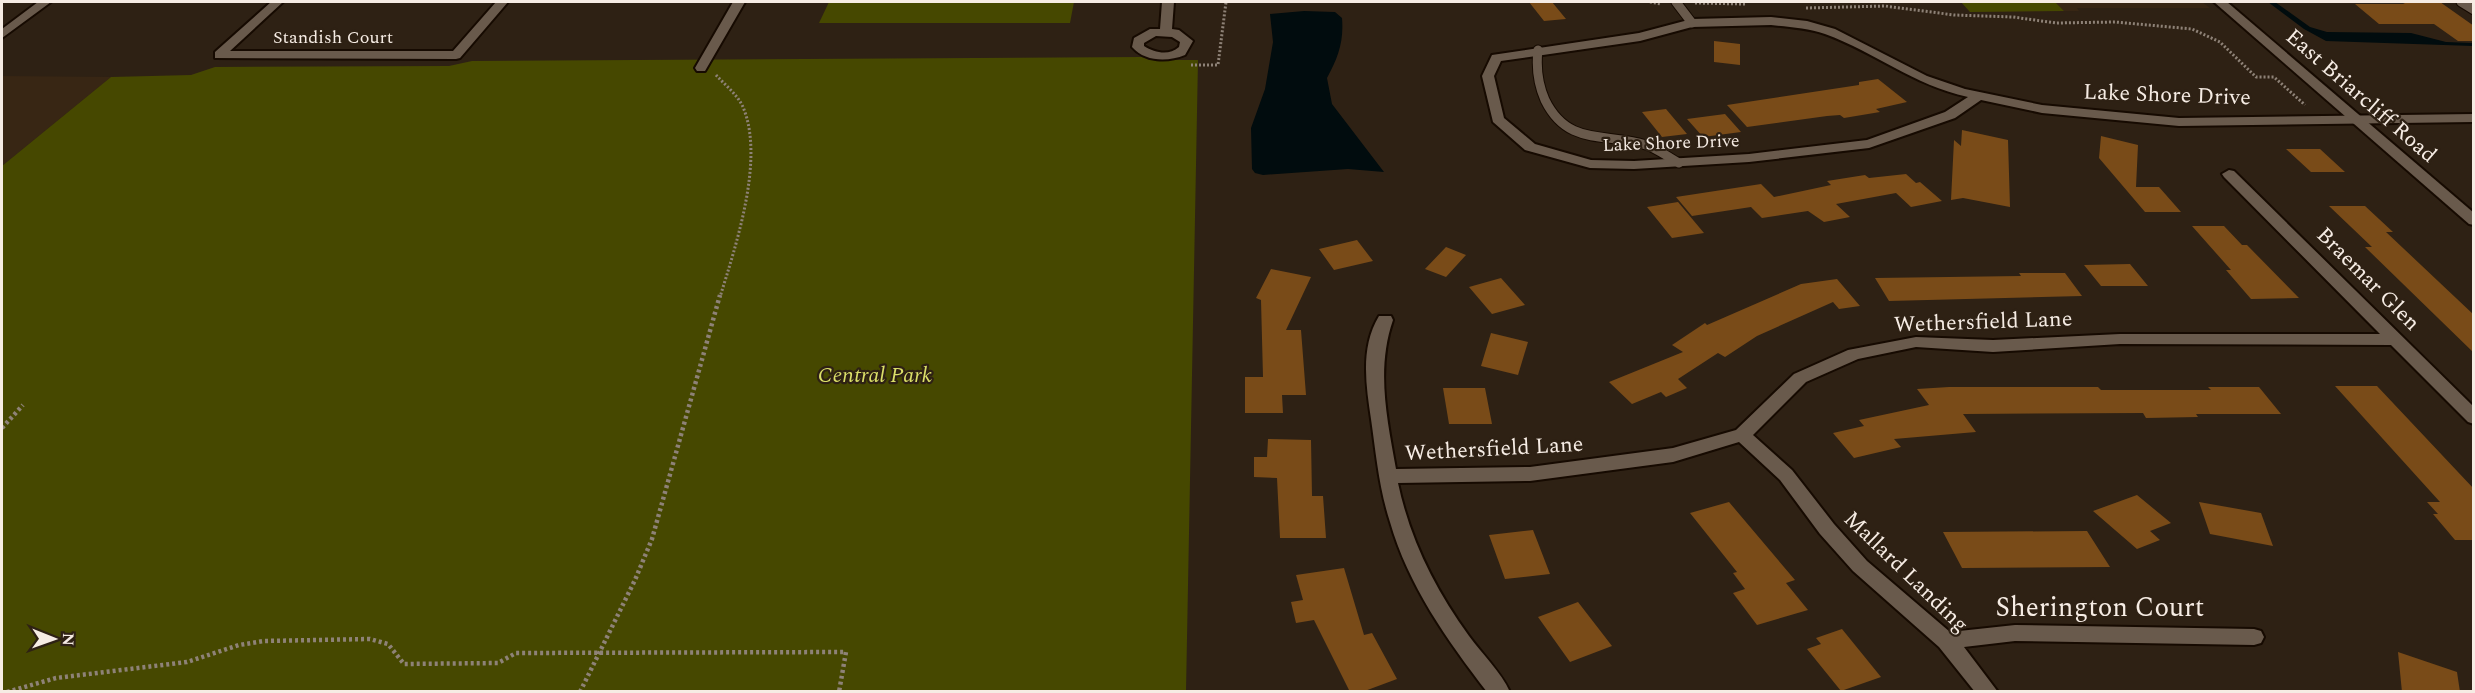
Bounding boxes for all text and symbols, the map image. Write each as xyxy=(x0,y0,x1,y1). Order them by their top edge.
street label: East Briarcliff Road xyxy=(2278,21,2444,171)
street label: Standish Court xyxy=(273,24,393,51)
street label: Lake Shore Drive xyxy=(2083,76,2251,114)
street label: Lake Shore Drive xyxy=(1602,127,1740,159)
street label: Braemar Glen xyxy=(2308,219,2428,339)
street label: Wethersfield Lane xyxy=(1893,302,2073,342)
park label: Central Park xyxy=(818,359,932,392)
street label: Wethersfield Lane xyxy=(1404,428,1584,470)
street label: Mallard Landing xyxy=(1836,503,1976,641)
street label: Sherington Court xyxy=(1996,587,2204,629)
north arrow xyxy=(24,609,84,669)
text: N xyxy=(56,633,80,646)

